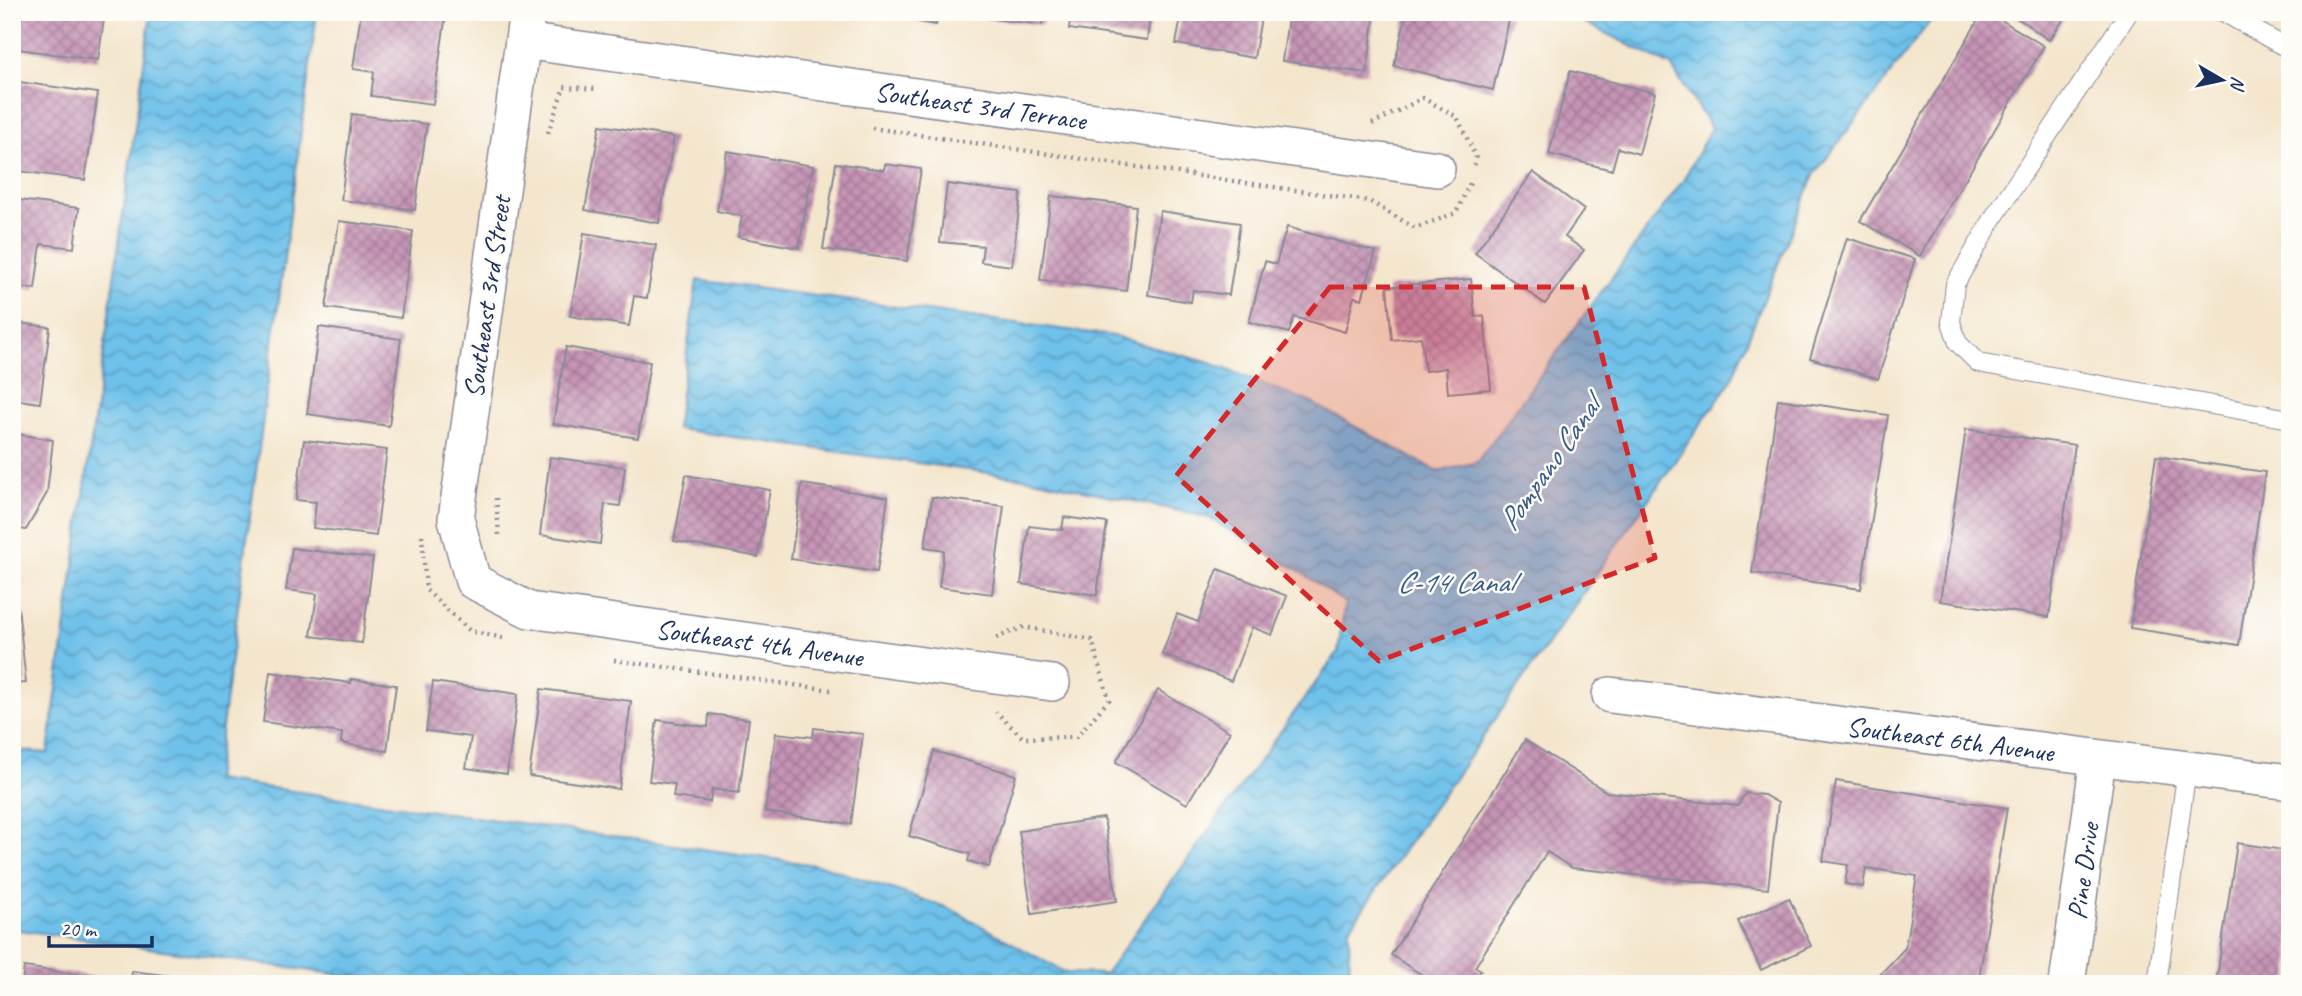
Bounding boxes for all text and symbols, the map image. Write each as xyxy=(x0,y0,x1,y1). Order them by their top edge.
north arrow xyxy=(2186,46,2256,116)
street label: Southeast 3rd Terrace xyxy=(873,73,1090,137)
text: N xyxy=(2225,75,2251,93)
street label: Southeast 3rd Street xyxy=(456,191,519,400)
water label: Pompano Canal xyxy=(1490,382,1614,538)
water label: C-14 Canal xyxy=(1397,563,1523,601)
street label: Southeast 4th Avenue xyxy=(654,610,867,674)
street label: Southeast 6th Avenue xyxy=(1845,708,2058,769)
street label: Pine Drive xyxy=(2059,819,2107,921)
scale bar xyxy=(49,905,152,949)
text: 20 m xyxy=(60,916,98,942)

